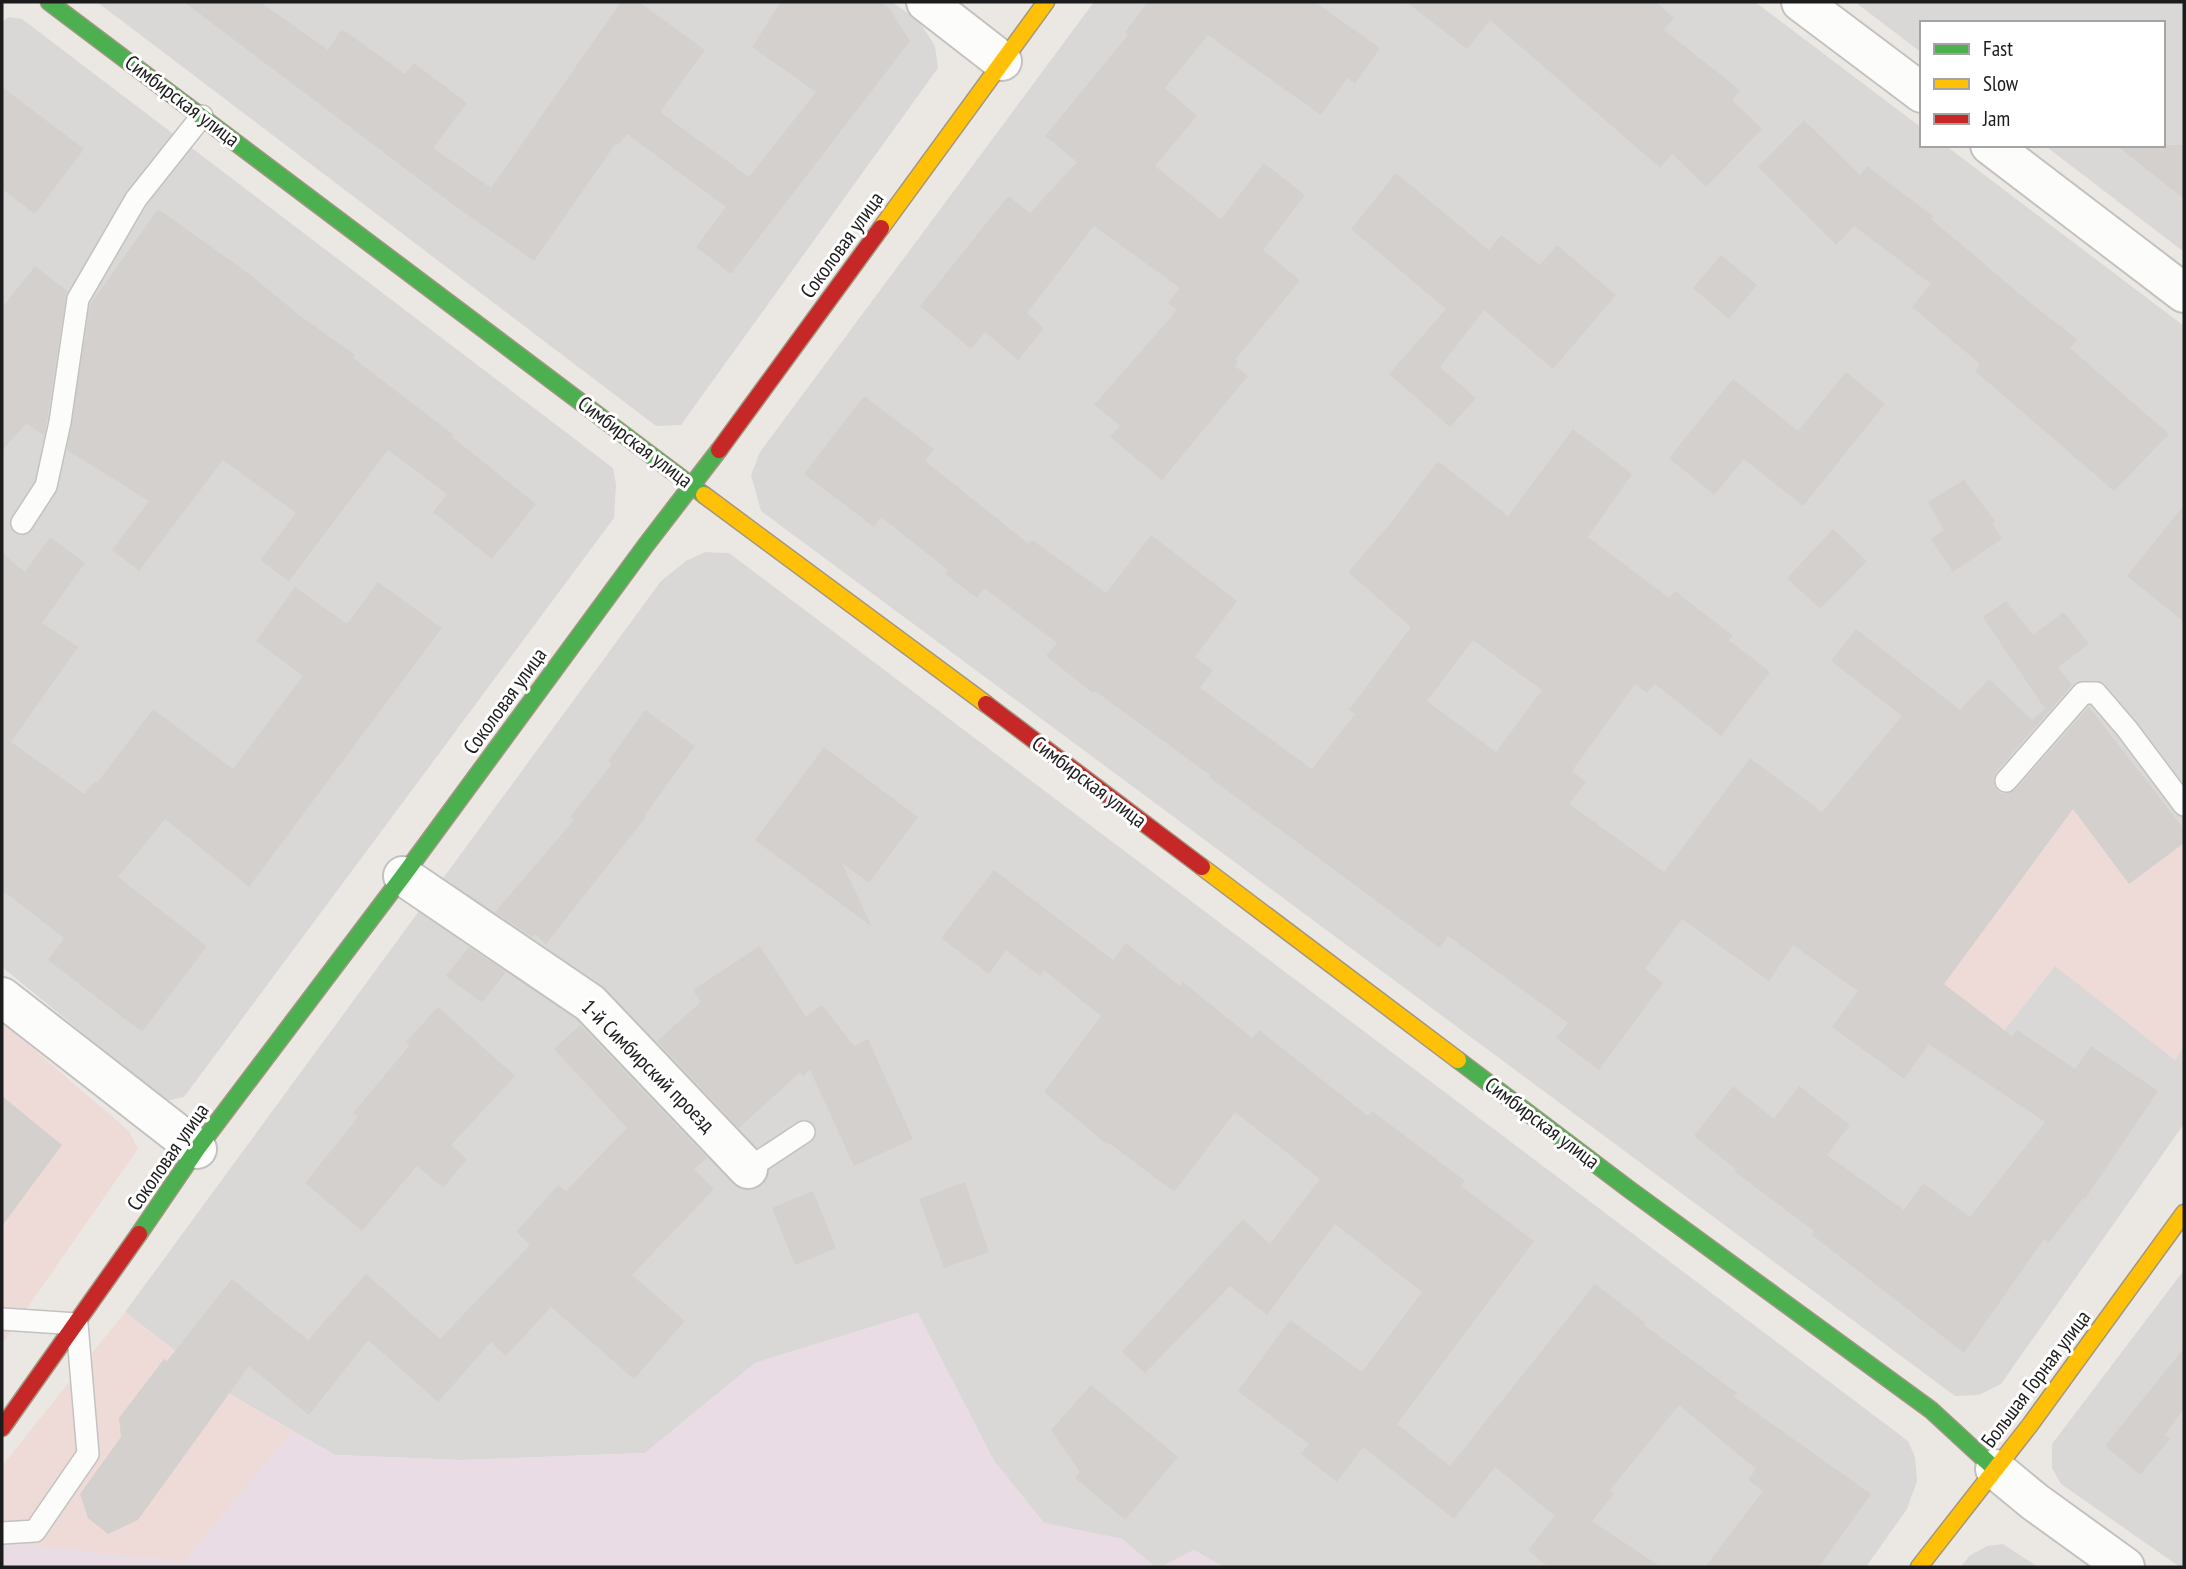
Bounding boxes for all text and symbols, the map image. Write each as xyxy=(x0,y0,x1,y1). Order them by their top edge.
legend xyxy=(1920,21,2165,147)
text: Fast xyxy=(1983,35,2013,62)
street label: Симбирская улица xyxy=(120,49,245,153)
text: Slow xyxy=(1983,70,2019,97)
text: Jam xyxy=(1982,105,2010,132)
street label: Соколовая улица xyxy=(794,186,889,303)
street label: Симбирская улица xyxy=(573,390,698,494)
street label: Соколовая улица xyxy=(457,642,552,759)
street label: Симбирская улица xyxy=(1027,730,1152,834)
street label: 1-й Симбирский проезд xyxy=(576,993,721,1138)
street label: Симбирская улица xyxy=(1480,1071,1605,1175)
street label: Соколовая улица xyxy=(121,1098,215,1216)
street label: Большая Горная улица xyxy=(1975,1305,2096,1453)

